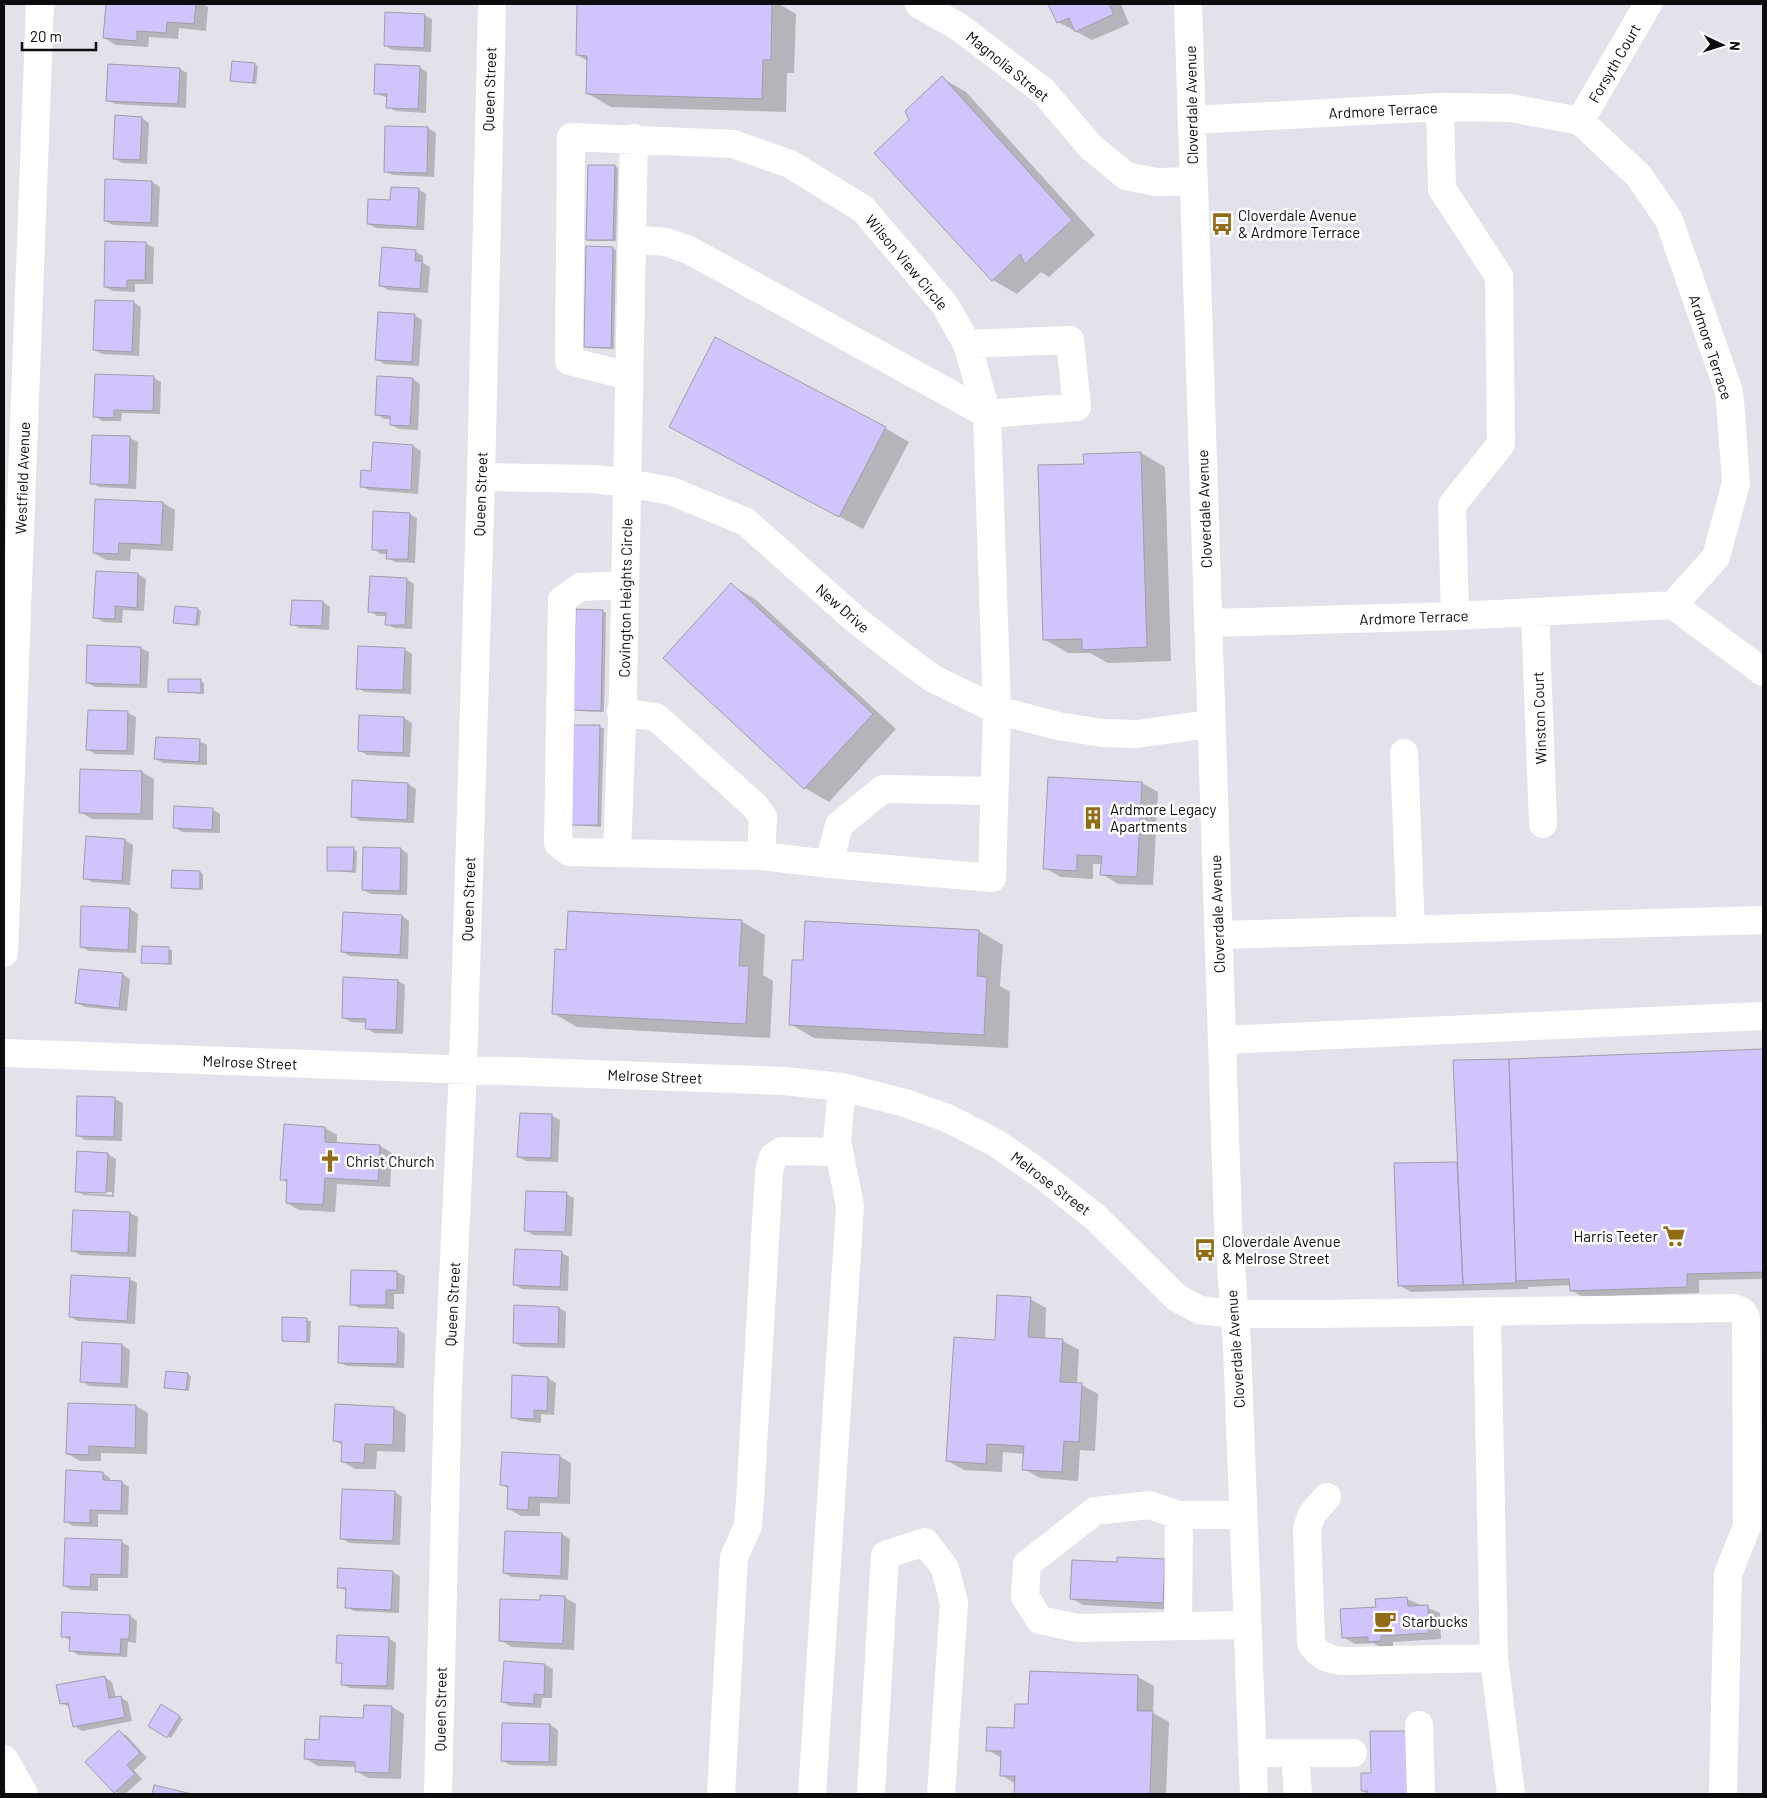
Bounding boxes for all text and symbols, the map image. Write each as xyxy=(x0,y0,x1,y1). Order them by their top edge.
scale bar xyxy=(22,20,96,52)
street label: Forsyth Court xyxy=(1584,20,1644,106)
north arrow xyxy=(1697,20,1747,70)
text: 20 m xyxy=(30,27,62,45)
street label: Magnolia Street xyxy=(963,27,1053,105)
text: N xyxy=(1727,41,1744,51)
street label: Queen Street xyxy=(479,46,499,132)
street label: Cloverdale Avenue xyxy=(1181,46,1201,164)
street label: Ardmore Terrace xyxy=(1328,98,1438,122)
place label: Cloverdale Avenue & Ardmore Terrace xyxy=(1238,206,1360,241)
street label: Wilson View Circle xyxy=(862,211,952,313)
bus stop icon: Cloverdale Avenue & Ardmore Terrace xyxy=(1209,211,1235,237)
street label: Ardmore Terrace xyxy=(1686,292,1736,402)
street label: Westfield Avenue xyxy=(11,421,33,535)
street label: Cloverdale Avenue xyxy=(1193,449,1215,569)
street label: Queen Street xyxy=(470,451,490,537)
street label: Covington Heights Circle xyxy=(615,518,635,678)
street label: New Drive xyxy=(812,580,874,636)
street label: Ardmore Terrace xyxy=(1359,606,1469,628)
street label: Winston Court xyxy=(1528,671,1550,765)
place label: Ardmore Legacy Apartments xyxy=(1110,800,1216,835)
building icon: Ardmore Legacy Apartments xyxy=(1080,805,1106,831)
street label: Cloverdale Avenue xyxy=(1206,854,1228,974)
street label: Queen Street xyxy=(458,856,478,942)
street label: Melrose Street xyxy=(202,1051,298,1073)
street label: Melrose Street xyxy=(607,1065,703,1087)
street label: Melrose Street xyxy=(1008,1147,1094,1219)
church icon: Christ Church xyxy=(317,1148,343,1174)
place label: Christ Church xyxy=(346,1152,435,1170)
supermarket icon: Harris Teeter xyxy=(1661,1223,1687,1249)
place label: Harris Teeter xyxy=(1574,1227,1659,1245)
place label: Cloverdale Avenue & Melrose Street xyxy=(1222,1232,1341,1267)
bus stop icon: Cloverdale Avenue & Melrose Street xyxy=(1192,1237,1218,1263)
street label: Queen Street xyxy=(441,1261,463,1347)
street label: Cloverdale Avenue xyxy=(1222,1289,1248,1409)
cafe icon: Starbucks xyxy=(1372,1608,1398,1634)
place label: Starbucks xyxy=(1402,1612,1468,1630)
street label: Queen Street xyxy=(430,1666,450,1752)

